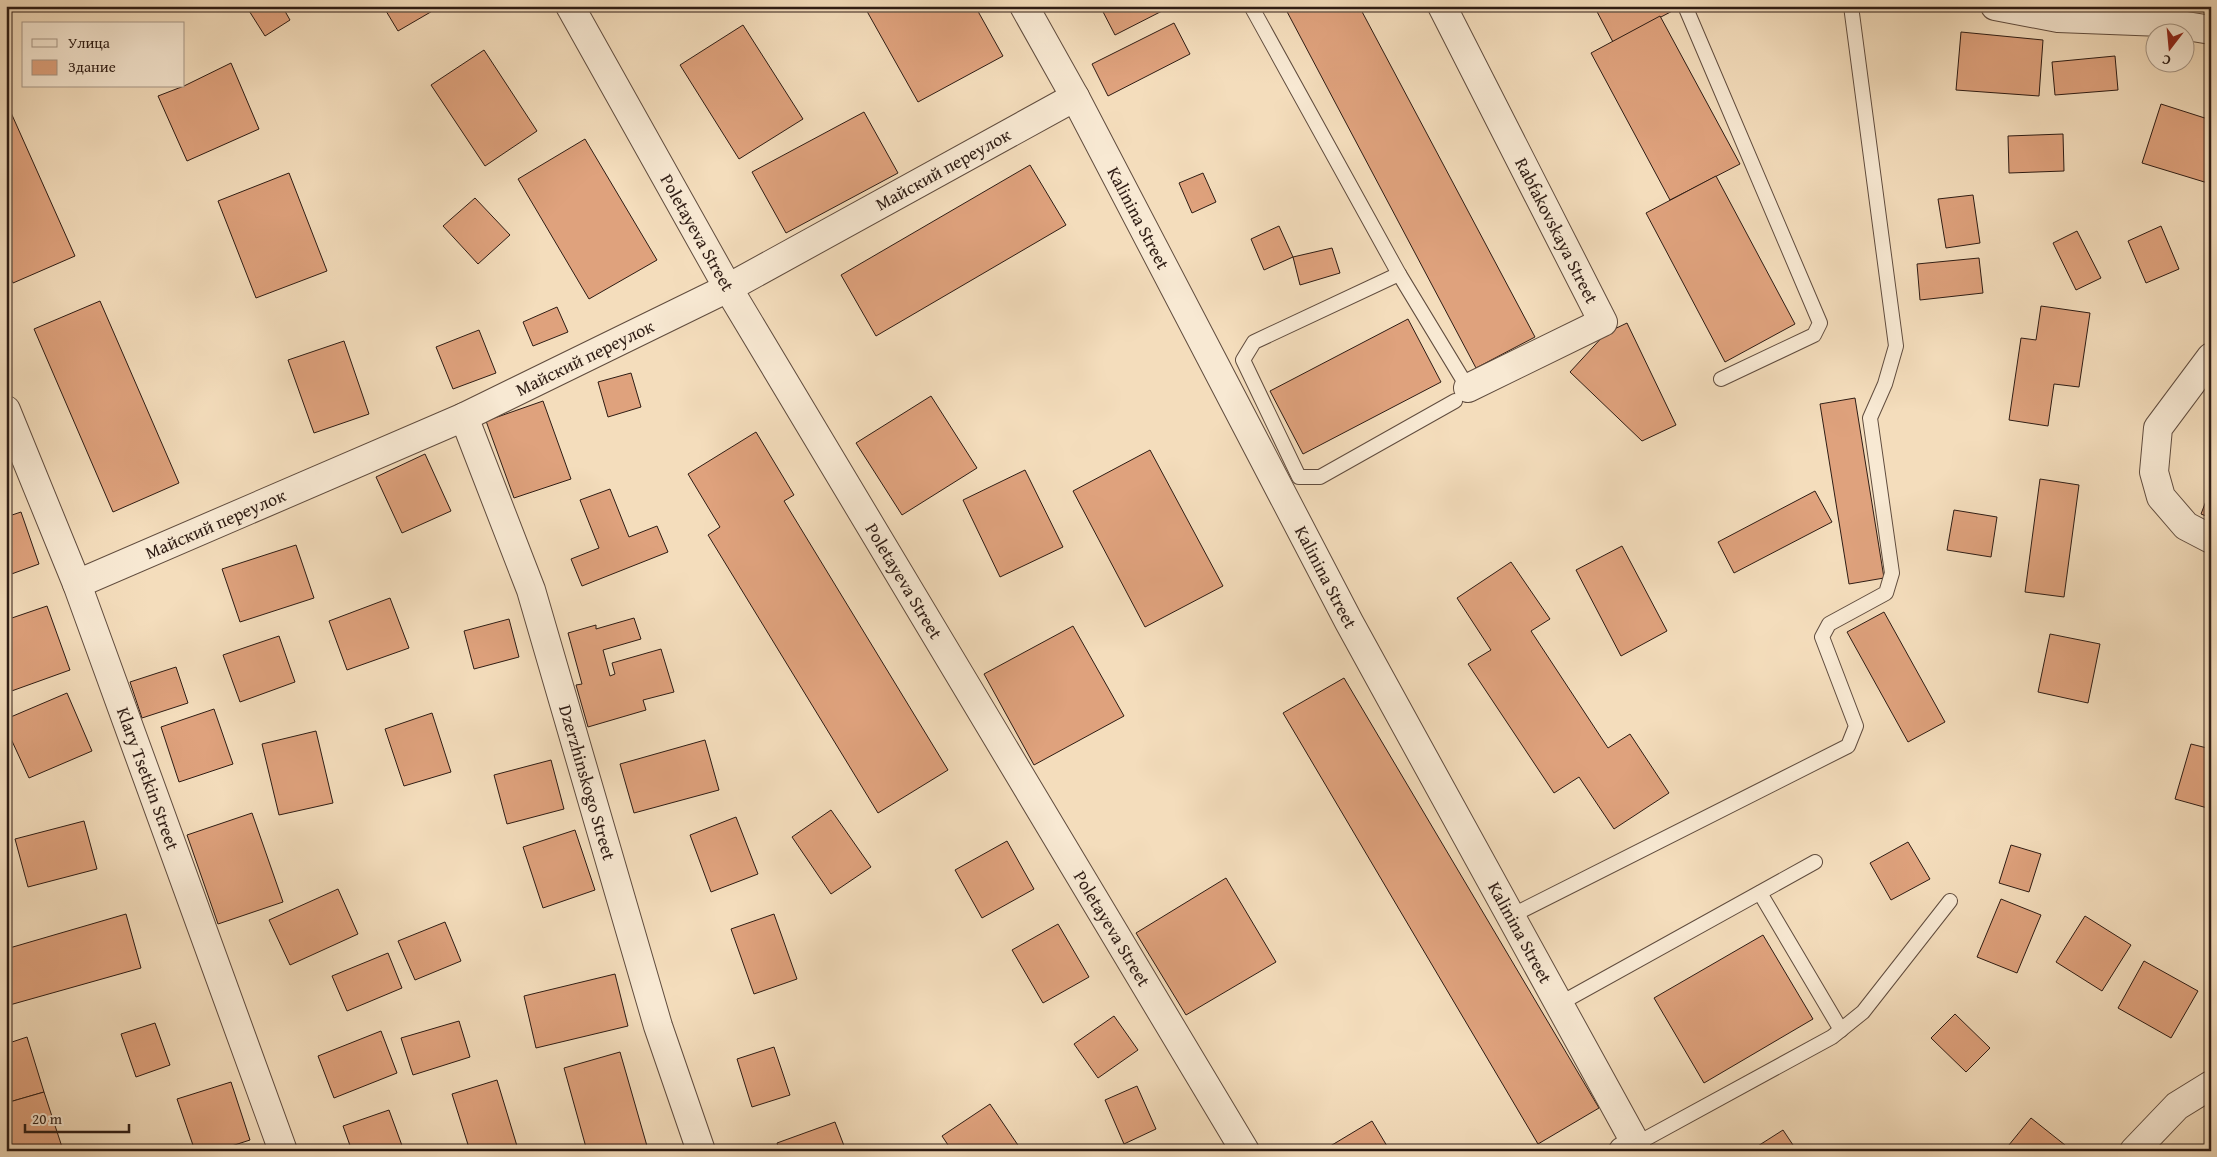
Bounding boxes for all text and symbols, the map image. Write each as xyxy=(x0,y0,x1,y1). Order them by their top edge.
legend xyxy=(22,22,185,88)
north arrow xyxy=(2144,22,2194,72)
text: Улица xyxy=(68,32,111,53)
text: С xyxy=(2160,50,2173,71)
text: Здание xyxy=(68,56,116,77)
street label: Майский переулок xyxy=(870,121,1016,217)
street label: Rabfakovskaya Street xyxy=(1508,153,1606,309)
street label: Kalinina Street xyxy=(1101,162,1177,275)
street label: Poletayeva Street xyxy=(654,169,742,297)
street label: Майский переулок xyxy=(511,312,659,403)
street label: Майский переулок xyxy=(141,481,291,566)
street label: Poletayeva Street xyxy=(859,518,950,645)
street label: Kalinina Street xyxy=(1288,521,1364,634)
street label: Dzerzhinskogo Street xyxy=(552,701,623,864)
street label: Klary Tsetkin Street xyxy=(110,703,187,854)
street label: Poletayeva Street xyxy=(1067,865,1158,992)
street label: Kalinina Street xyxy=(1481,877,1559,989)
scale bar xyxy=(25,1102,129,1134)
text: 20 m xyxy=(32,1108,63,1129)

